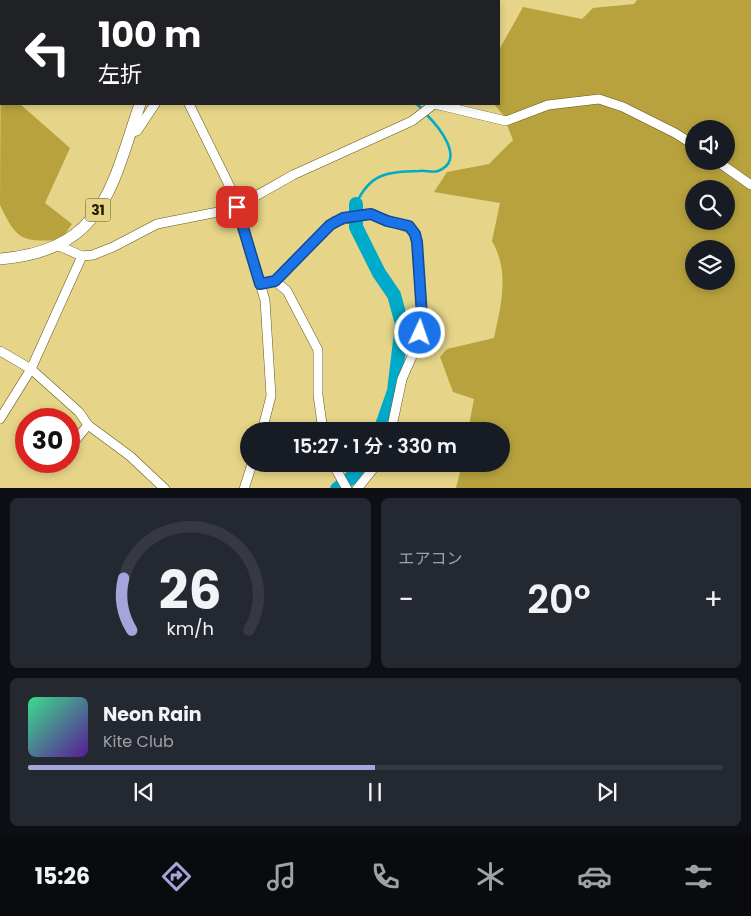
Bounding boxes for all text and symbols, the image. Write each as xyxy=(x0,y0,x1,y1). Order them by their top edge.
text: 100 m xyxy=(98,10,201,59)
icon: left xyxy=(15,20,80,85)
text: 左折 xyxy=(98,59,142,90)
map controls xyxy=(685,120,735,290)
button: sound xyxy=(685,120,735,170)
button: search xyxy=(685,180,735,230)
pin xyxy=(216,186,258,228)
icon: arrive xyxy=(223,193,251,221)
road number: 31 xyxy=(86,198,110,222)
button: layers xyxy=(685,240,735,290)
position arrow xyxy=(393,306,445,358)
speed limit sign: 30 xyxy=(15,408,80,473)
text: 15:27 · 1 分 · 330 m xyxy=(293,433,457,460)
text: エアコン xyxy=(399,547,463,570)
text: 26 xyxy=(159,554,222,627)
text: 20° xyxy=(527,573,591,626)
text: − xyxy=(399,580,414,619)
text: + xyxy=(704,580,723,619)
text: km/h xyxy=(166,616,214,641)
text: Neon Rain xyxy=(103,701,202,728)
text: Kite Club xyxy=(103,730,174,753)
icon: previous xyxy=(130,778,158,806)
icon: pause xyxy=(361,778,389,806)
icon: next xyxy=(593,778,621,806)
icon: directions xyxy=(159,859,194,894)
icon: music xyxy=(264,859,299,894)
icon: phone xyxy=(368,859,403,894)
icon: climate xyxy=(473,859,508,894)
icon: car xyxy=(577,859,612,894)
icon: filters xyxy=(681,859,716,894)
text: 15:26 xyxy=(35,861,90,892)

